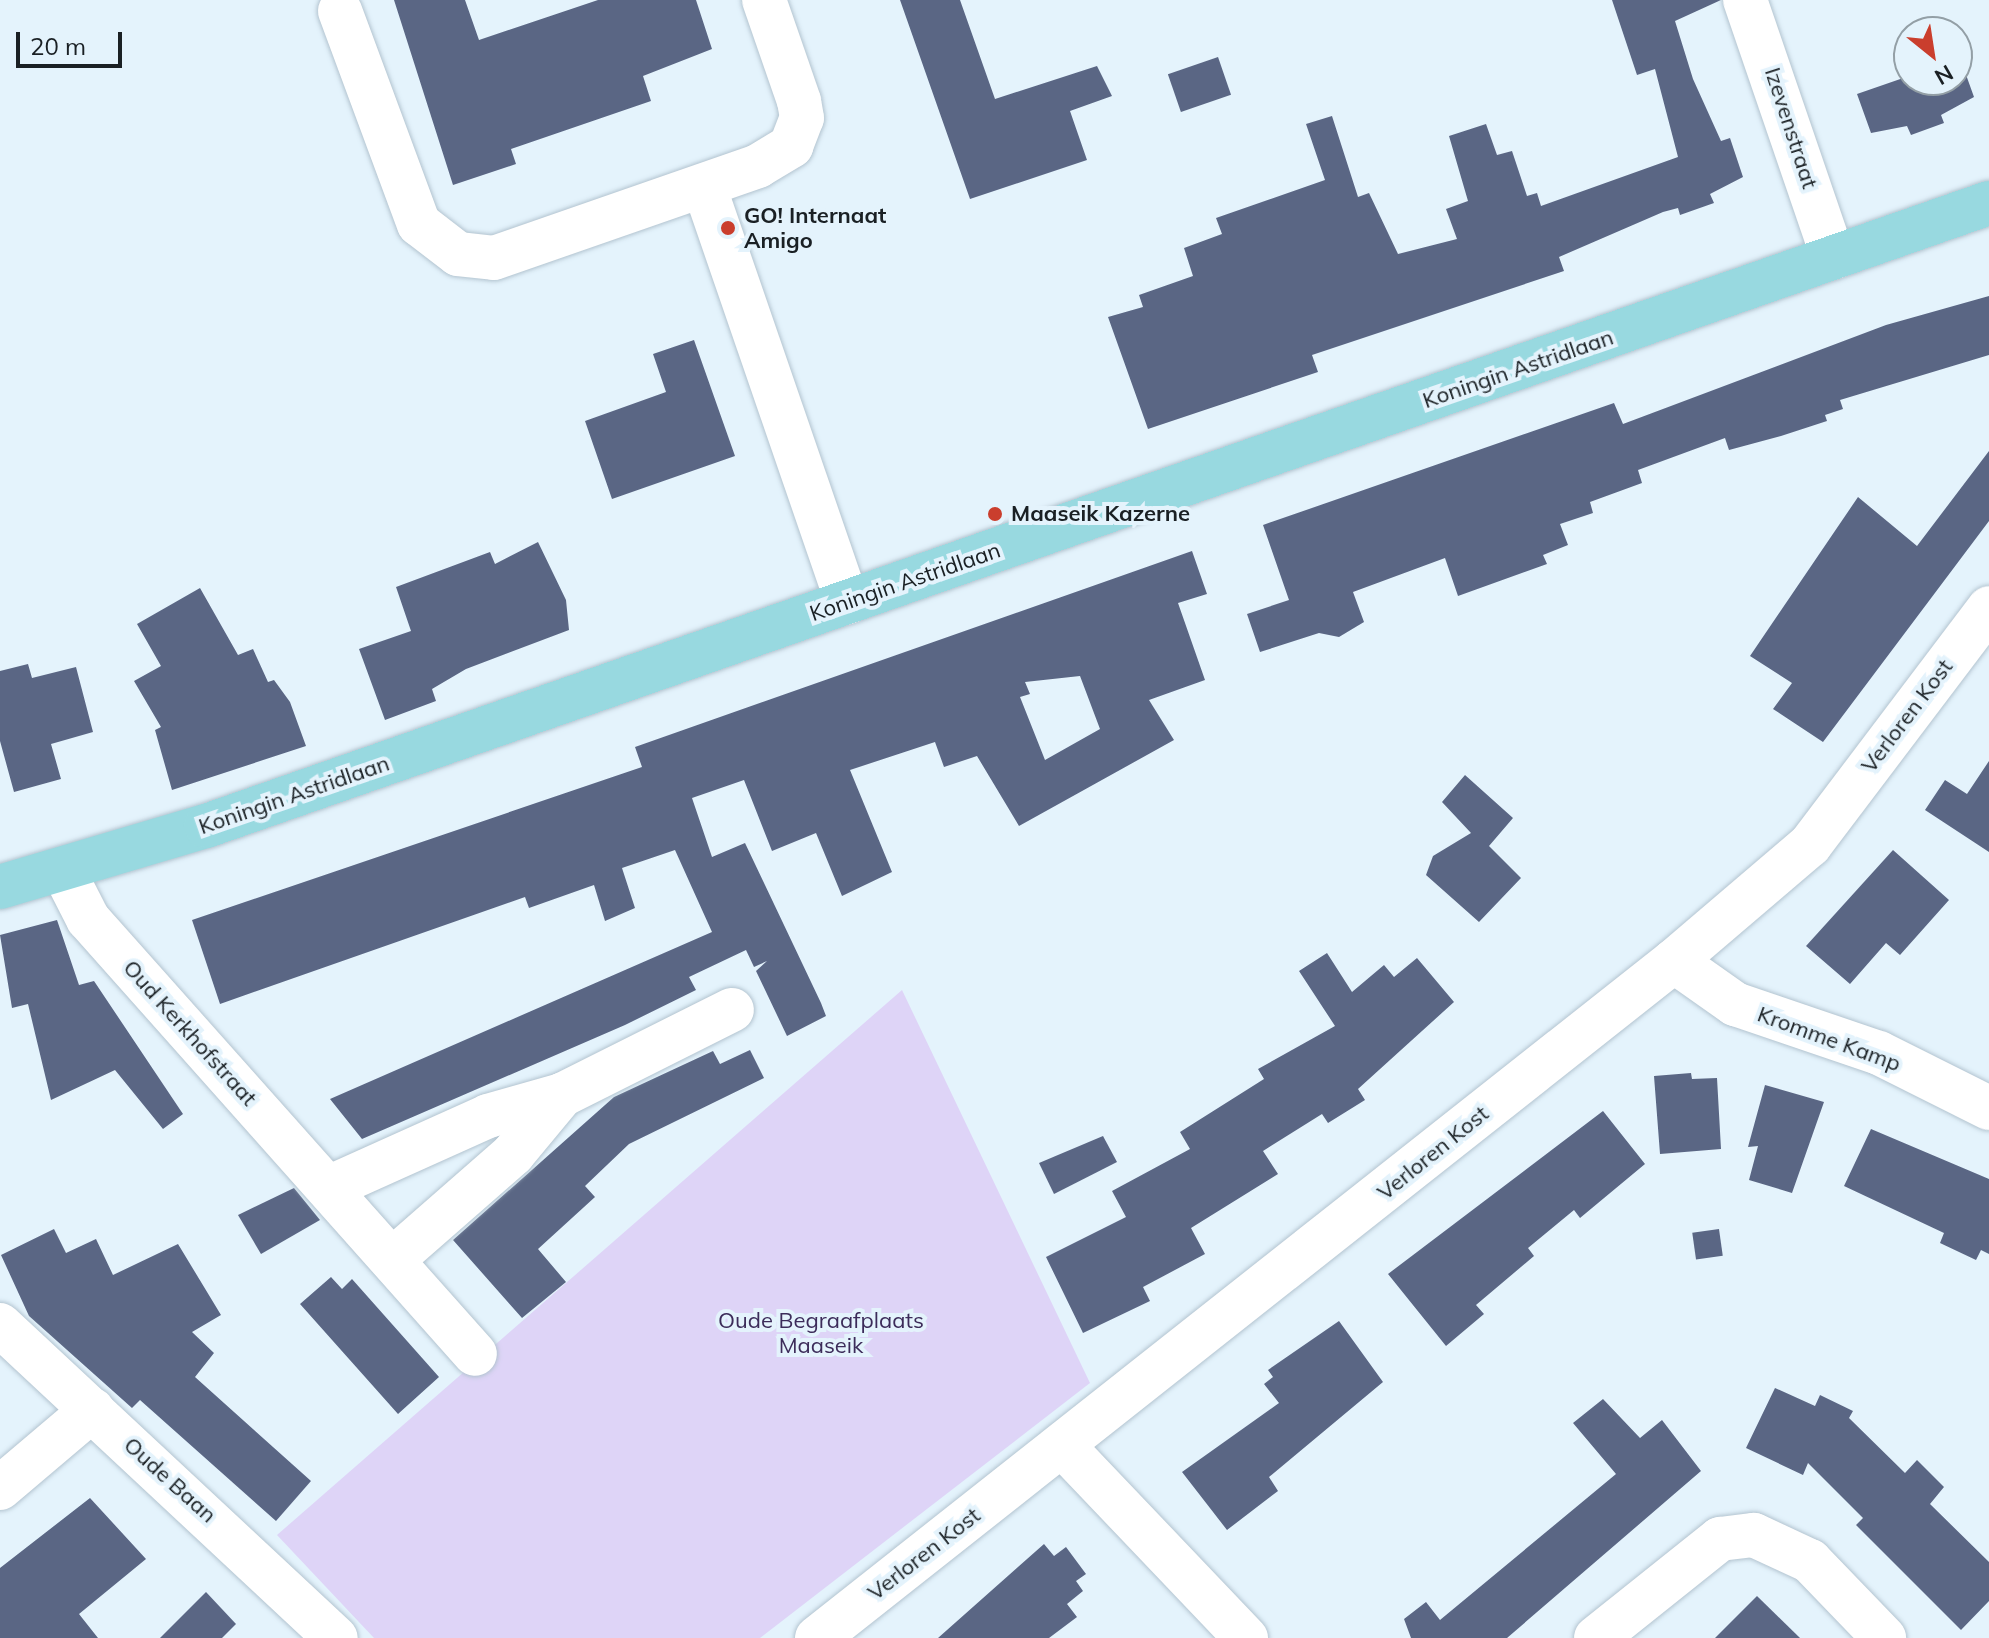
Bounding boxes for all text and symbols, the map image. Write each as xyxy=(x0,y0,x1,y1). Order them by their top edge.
scale bar xyxy=(20,16,126,66)
north arrow xyxy=(1893,16,1973,96)
text: 20 m xyxy=(30,31,86,61)
text: N xyxy=(1930,59,1958,91)
street label: Izevenstraat xyxy=(1759,64,1823,192)
place label: GO! Internaat Amigo xyxy=(744,202,886,254)
marker: GO! Internaat Amigo xyxy=(719,219,737,237)
street label: Koningin Astridlaan xyxy=(1419,324,1617,414)
place label: Maaseik Kazerne xyxy=(1011,501,1190,527)
marker: Maaseik Kazerne xyxy=(986,505,1004,523)
street label: Koningin Astridlaan xyxy=(806,537,1004,627)
street label: Verloren Kost xyxy=(1856,654,1958,778)
street label: Koningin Astridlaan xyxy=(195,750,393,840)
street label: Oud Kerkhofstraat xyxy=(118,955,262,1111)
street label: Kromme Kamp xyxy=(1754,1001,1904,1077)
street label: Verloren Kost xyxy=(1372,1100,1494,1206)
park label: Oude Begraafplaats Maaseik xyxy=(718,1307,924,1358)
street label: Oude Baan xyxy=(118,1432,222,1528)
street label: Verloren Kost xyxy=(863,1502,985,1606)

